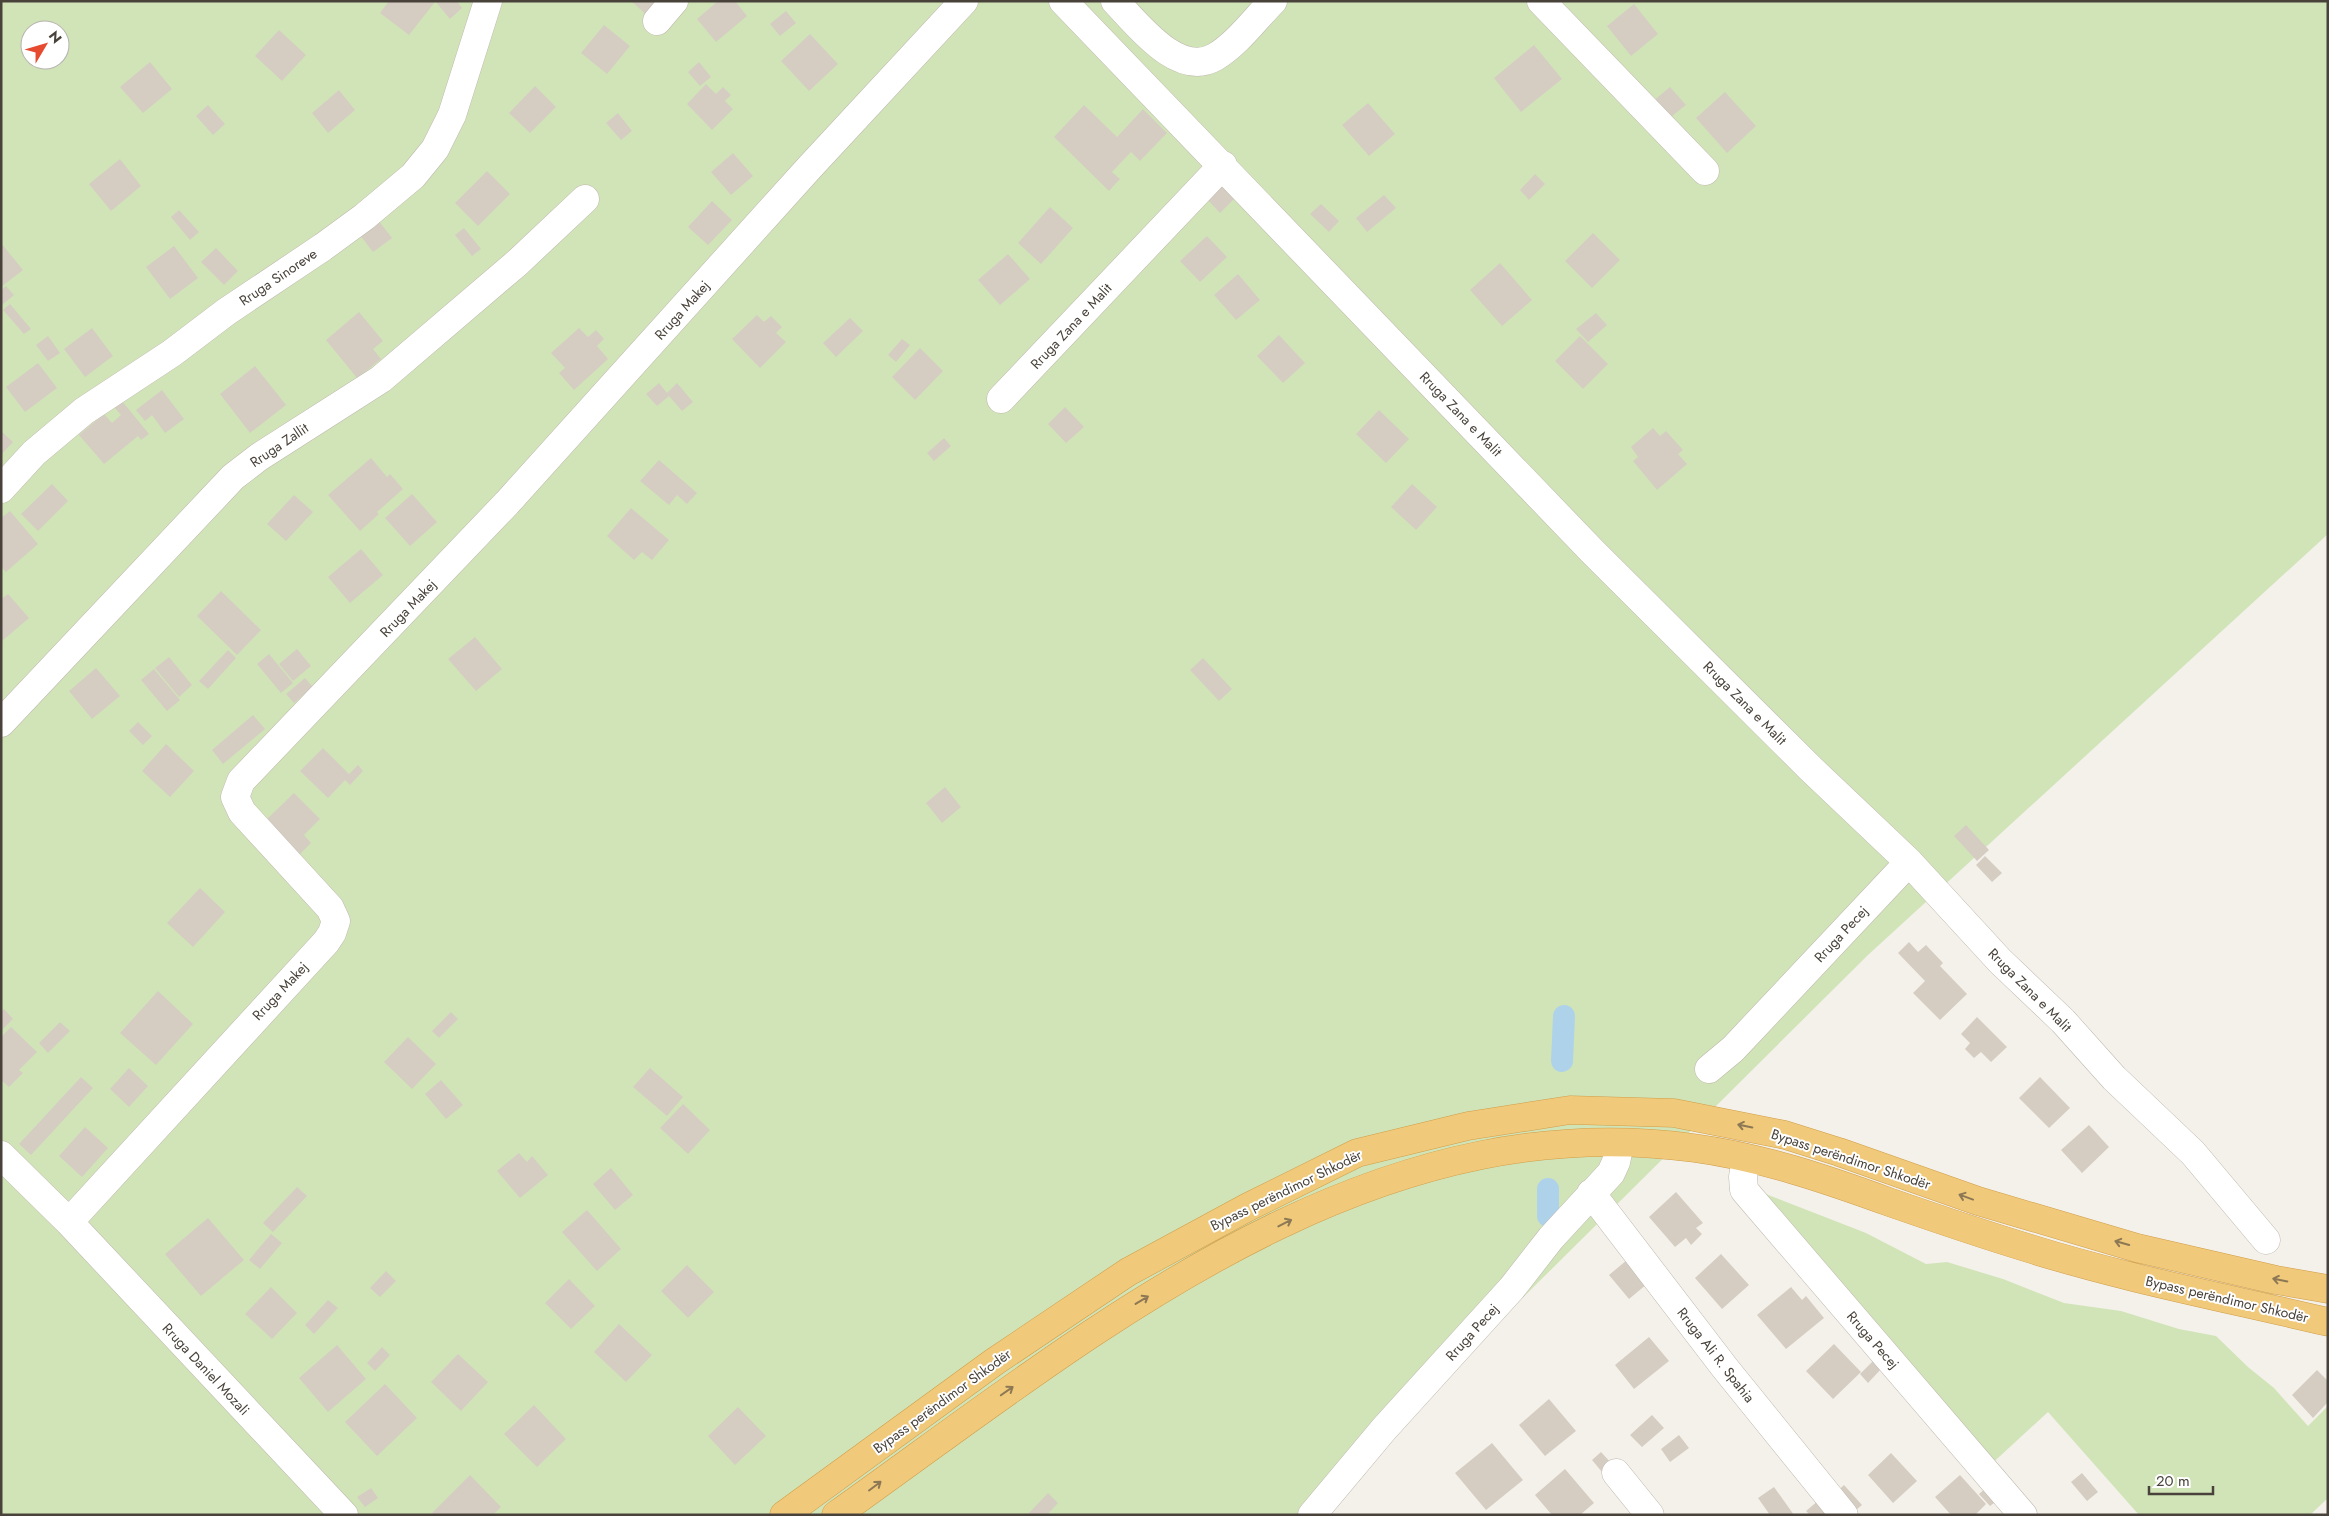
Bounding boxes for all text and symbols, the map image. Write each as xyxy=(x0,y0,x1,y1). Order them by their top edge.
north arrow xyxy=(20,20,70,70)
text: N xyxy=(44,26,67,48)
street label: Rruga Sinoreve xyxy=(235,244,321,310)
street label: Rruga Makej xyxy=(650,276,714,344)
street label: Rruga Zana e Malit xyxy=(1026,278,1117,374)
street label: Rruga Zana e Malit xyxy=(1415,367,1507,461)
street label: Rruga Zallit xyxy=(246,418,313,472)
street label: Rruga Makej xyxy=(375,575,441,641)
street label: Rruga Zana e Malit xyxy=(1699,657,1792,750)
street label: Rruga Pecej xyxy=(1810,901,1872,967)
street label: Rruga Zana e Malit xyxy=(1984,944,2077,1037)
street label: Rruga Makej xyxy=(248,957,312,1025)
one-way arrow xyxy=(1737,1121,1753,1130)
street label: Bypass perëndimor Shkodër xyxy=(1769,1124,1933,1194)
street label: Bypass perëndimor Shkodër xyxy=(1207,1144,1365,1235)
one-way arrow xyxy=(1959,1192,1974,1201)
one-way arrow xyxy=(1277,1218,1292,1227)
one-way arrow xyxy=(2114,1238,2130,1248)
street label: Bypass perëndimor Shkodër xyxy=(2144,1271,2310,1327)
one-way arrow xyxy=(2272,1275,2288,1285)
one-way arrow xyxy=(1134,1295,1148,1305)
street label: Rruga Pecej xyxy=(1441,1299,1503,1365)
street label: Rruga Ali R. Spahia xyxy=(1673,1303,1759,1407)
street label: Rruga Pecej xyxy=(1842,1307,1904,1373)
street label: Rruga Daniel Mozali xyxy=(158,1318,254,1420)
street label: Bypass perëndimor Shkodër xyxy=(869,1344,1015,1458)
one-way arrow xyxy=(1000,1386,1014,1396)
scale bar xyxy=(2149,1464,2213,1496)
text: 20 m xyxy=(2156,1470,2190,1492)
one-way arrow xyxy=(868,1480,881,1491)

